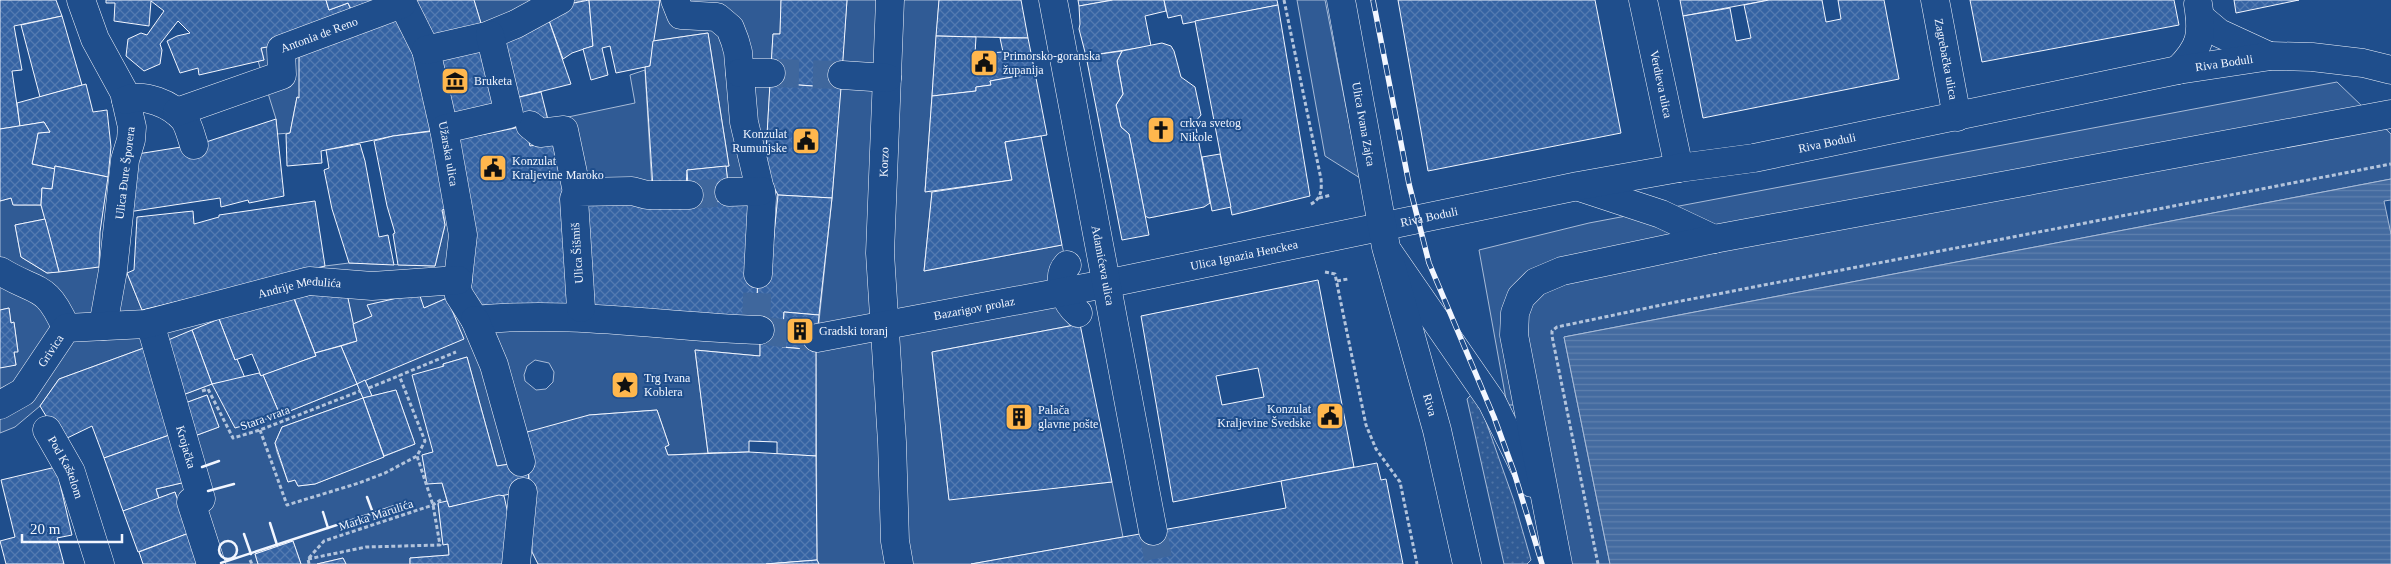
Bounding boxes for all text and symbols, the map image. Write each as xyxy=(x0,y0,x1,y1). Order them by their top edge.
street label: Antonia de Reno xyxy=(279,14,360,56)
street label: Zagrebačka ulica xyxy=(1932,17,1961,101)
public building icon: Primorsko-goranska županija xyxy=(969,48,999,78)
place label: Primorsko-goranska županija xyxy=(1003,49,1101,77)
street label: Verdieva ulica xyxy=(1647,49,1675,120)
street label: Riva Boduli xyxy=(2194,52,2255,74)
museum icon: Bruketa xyxy=(440,66,470,96)
place label: Bruketa xyxy=(474,74,513,88)
street label: Ulica Ivana Zajca xyxy=(1349,81,1378,168)
church icon: crkva svetog Nikole xyxy=(1146,115,1176,145)
place label: crkva svetog Nikole xyxy=(1180,116,1241,144)
street label: Užarska ulica xyxy=(435,120,461,188)
street label: Ulica Đure Šporera xyxy=(112,125,138,220)
public building icon: Konzulat Rumunjske xyxy=(791,126,821,156)
place label: Konzulat Rumunjske xyxy=(732,127,788,155)
street label: Riva Boduli xyxy=(1797,130,1858,156)
street label: Korzo xyxy=(876,147,892,177)
public building icon: Konzulat Kraljevine Maroko xyxy=(478,153,508,183)
place label: Konzulat Kraljevine Maroko xyxy=(512,154,604,182)
street label: Riva Boduli xyxy=(1399,204,1460,230)
street label: Ulica Šišmiš xyxy=(568,222,586,284)
street label: Adamićeva ulica xyxy=(1089,224,1117,307)
street label: Ulica Ignazia Henckea xyxy=(1189,237,1300,273)
street label: Andrije Medulića xyxy=(256,274,342,301)
street label: Bazarigov prolaz xyxy=(933,294,1016,323)
building icon: Gradski toranj xyxy=(785,316,815,346)
place label: Gradski toranj xyxy=(819,324,888,338)
street label: Grivica xyxy=(35,331,67,370)
place icon: Trg Ivana Koblera xyxy=(610,370,640,400)
place label: Trg Ivana Koblera xyxy=(644,371,691,399)
street label: Riva xyxy=(1420,392,1440,418)
public building icon: Konzulat Kraljevine Švedske xyxy=(1315,401,1345,431)
street label: Stara vrata xyxy=(238,402,292,433)
building icon: Palača glavne pošte xyxy=(1004,402,1034,432)
place label: Konzulat Kraljevine Švedske xyxy=(1217,402,1312,430)
place label: Palača glavne pošte xyxy=(1038,403,1098,431)
street label: Krojačka xyxy=(173,424,199,471)
street label: Pod Kaštelom xyxy=(45,434,86,501)
street label: Marka Marulića xyxy=(337,496,416,534)
scale bar xyxy=(22,512,122,544)
text: 20 m xyxy=(30,521,61,537)

